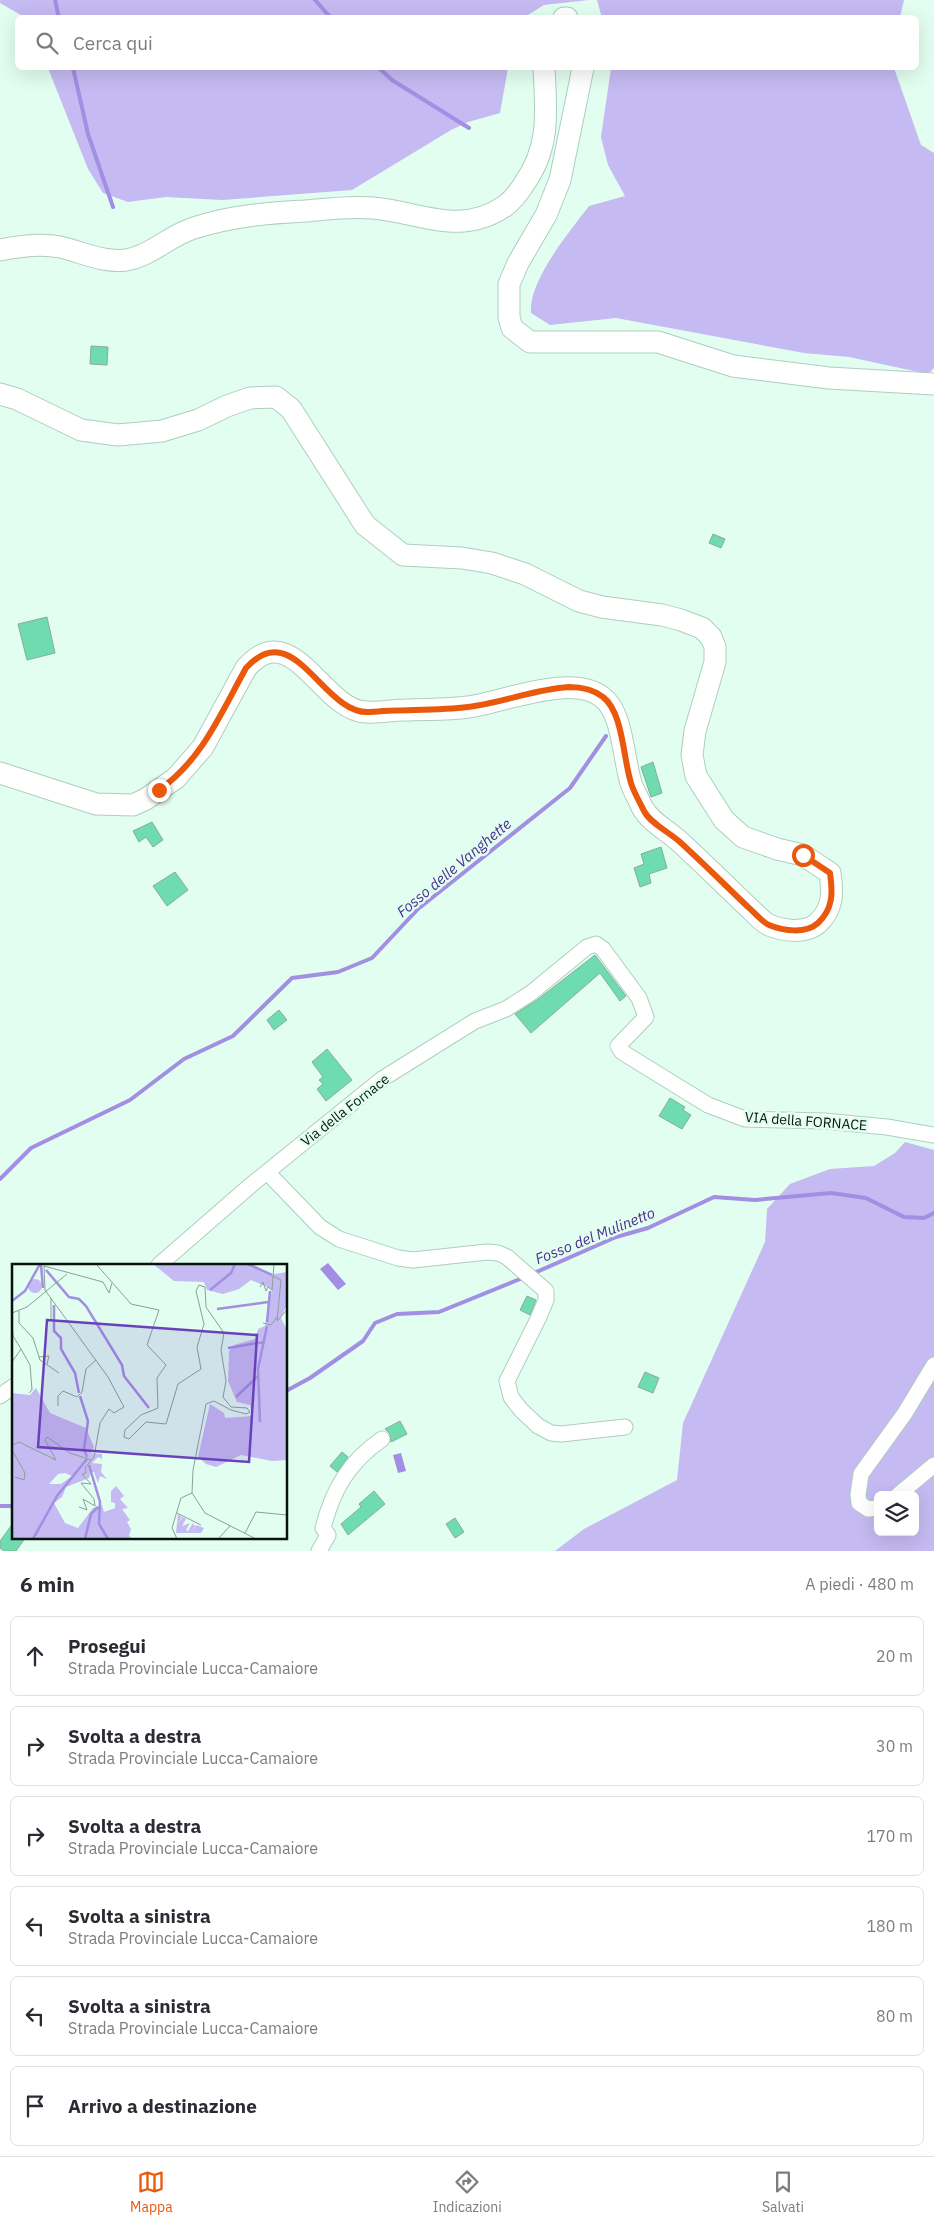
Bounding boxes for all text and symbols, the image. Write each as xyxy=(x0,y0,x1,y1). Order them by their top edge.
search box xyxy=(15,15,919,70)
icon: search xyxy=(33,29,61,57)
text: Cerca qui xyxy=(73,31,153,55)
route end xyxy=(148,779,171,802)
water label: Fosso delle Vanghette xyxy=(393,814,515,921)
route start xyxy=(792,844,815,867)
street label: Via della Fornace xyxy=(297,1070,393,1150)
street label: VIA della FORNACE xyxy=(744,1108,868,1134)
water label: Fosso del Mulinetto xyxy=(532,1203,658,1268)
inset map xyxy=(12,1264,288,1538)
map controls xyxy=(874,1491,919,1536)
button: layers xyxy=(874,1491,919,1536)
text: 6 min xyxy=(20,1570,75,1598)
text: A piedi · 480 m xyxy=(805,1574,914,1594)
text: Prosegui xyxy=(68,1634,146,1658)
icon: ahead xyxy=(21,1642,49,1670)
text: 20 m xyxy=(876,1646,913,1666)
text: Strada Provinciale Lucca-Camaiore xyxy=(68,1658,318,1678)
text: Svolta a destra xyxy=(68,1724,201,1748)
icon: right xyxy=(21,1732,49,1760)
text: 30 m xyxy=(876,1736,913,1756)
text: Strada Provinciale Lucca-Camaiore xyxy=(68,1748,318,1768)
text: Svolta a destra xyxy=(68,1814,201,1838)
icon: right xyxy=(21,1822,49,1850)
text: 170 m xyxy=(866,1826,913,1846)
text: Strada Provinciale Lucca-Camaiore xyxy=(68,1838,318,1858)
text: Svolta a sinistra xyxy=(68,1904,211,1928)
icon: left xyxy=(21,1912,49,1940)
text: 180 m xyxy=(866,1916,913,1936)
text: Strada Provinciale Lucca-Camaiore xyxy=(68,1928,318,1948)
text: Svolta a sinistra xyxy=(68,1994,211,2018)
icon: left xyxy=(21,2002,49,2030)
text: 80 m xyxy=(876,2006,913,2026)
text: Strada Provinciale Lucca-Camaiore xyxy=(68,2018,318,2038)
icon: arrive xyxy=(21,2092,49,2120)
text: Arrivo a destinazione xyxy=(68,2094,257,2118)
tab: Mappa xyxy=(130,2168,173,2216)
tab: Indicazioni xyxy=(433,2168,502,2216)
tab: Salvati xyxy=(762,2168,804,2216)

